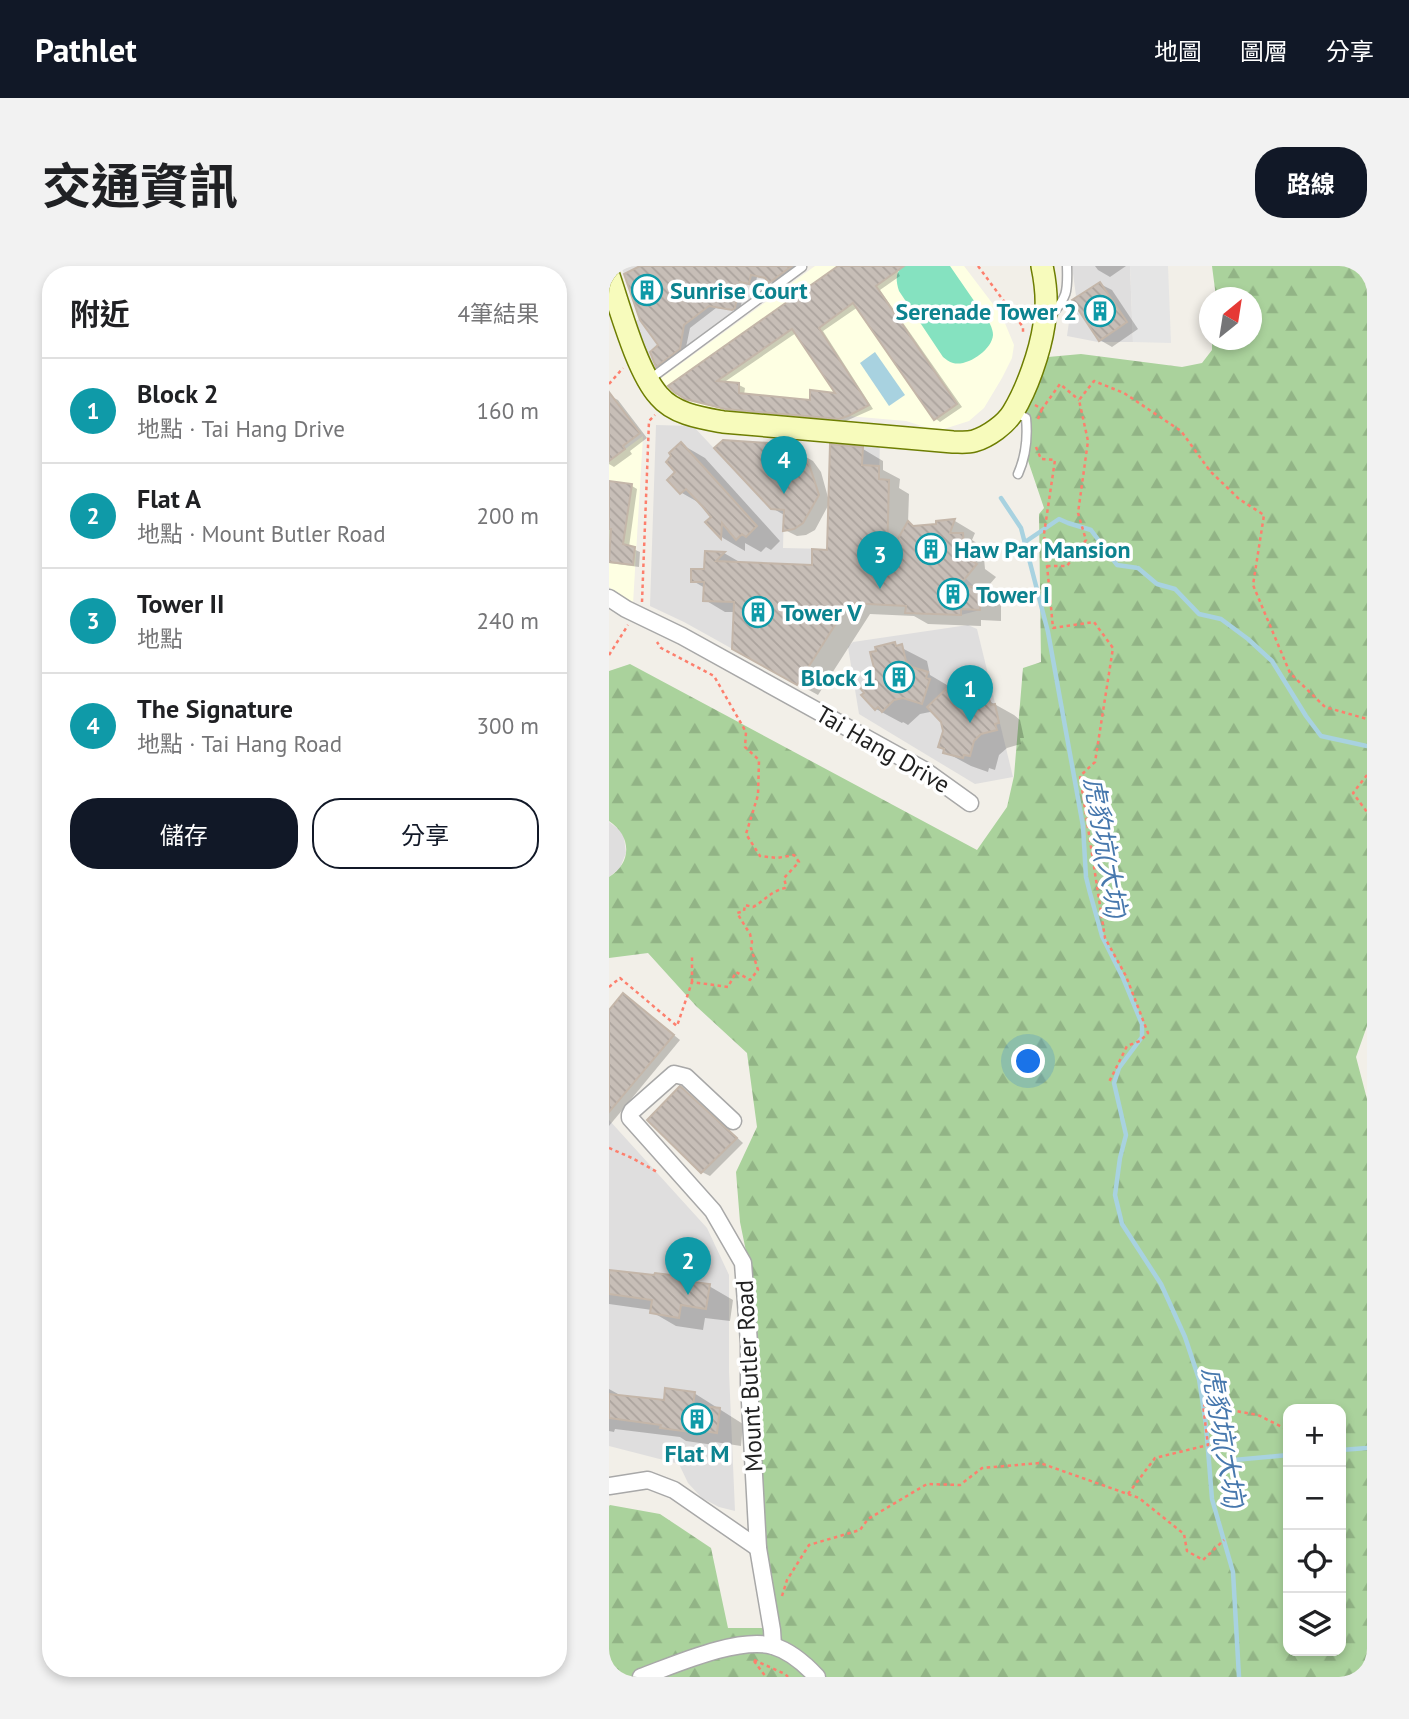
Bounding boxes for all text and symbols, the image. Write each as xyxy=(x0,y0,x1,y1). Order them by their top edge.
text: Pathlet xyxy=(35,28,137,71)
text: 地圖 xyxy=(1154,36,1202,67)
text: 圖層 xyxy=(1240,36,1288,67)
text: 分享 xyxy=(1326,36,1374,67)
button: 路線 xyxy=(1255,147,1367,218)
text: 交通資訊 xyxy=(42,154,238,218)
building icon: Sunrise Court xyxy=(630,273,664,307)
place label: Sunrise Court xyxy=(670,275,808,306)
north arrow xyxy=(1199,287,1262,350)
text: 附近 xyxy=(70,294,130,333)
building icon: Serenade Tower 2 xyxy=(1083,294,1117,328)
place label: Serenade Tower 2 xyxy=(896,296,1077,327)
text: 4筆結果 xyxy=(457,299,539,328)
text: Block 2 xyxy=(137,377,219,410)
text: 1 xyxy=(86,396,100,425)
text: 160 m xyxy=(477,396,539,425)
text: 地點 · Tai Hang Drive xyxy=(137,414,345,443)
pin: 4 xyxy=(761,436,807,494)
text: Flat A xyxy=(137,482,201,515)
text: 2 xyxy=(86,501,100,530)
text: 200 m xyxy=(477,501,539,530)
text: 地點 · Mount Butler Road xyxy=(137,519,386,548)
pin: 3 xyxy=(857,531,903,589)
building icon: Haw Par Mansion xyxy=(914,532,948,566)
place label: Haw Par Mansion xyxy=(954,534,1131,565)
building icon: Tower I xyxy=(936,577,970,611)
place label: Tower I xyxy=(976,579,1050,610)
text: Tower II xyxy=(137,587,224,620)
building icon: Tower V xyxy=(741,595,775,629)
place label: Tower V xyxy=(781,597,862,628)
text: 3 xyxy=(86,606,100,635)
text: 240 m xyxy=(477,606,539,635)
text: 地點 xyxy=(137,624,183,653)
building icon: Block 1 xyxy=(882,660,916,694)
place label: Block 1 xyxy=(801,662,876,693)
pin: 1 xyxy=(947,665,993,723)
text: The Signature xyxy=(137,692,293,725)
street label: Tai Hang Drive xyxy=(810,698,956,800)
text: 4 xyxy=(86,711,100,740)
text: 300 m xyxy=(477,711,539,740)
text: 地點 · Tai Hang Road xyxy=(137,729,342,758)
water label: 虎豹坑(大坑) xyxy=(1077,774,1135,922)
button: 儲存 xyxy=(70,798,298,869)
button: 分享 xyxy=(312,798,539,869)
your location xyxy=(1011,1044,1045,1078)
pin: 2 xyxy=(665,1237,711,1295)
street label: Mount Butler Road xyxy=(728,1279,770,1473)
water label: 虎豹坑(大坑) xyxy=(1195,1364,1253,1512)
building icon: Flat M xyxy=(680,1402,714,1436)
map controls xyxy=(1283,1404,1346,1656)
button: + xyxy=(1283,1404,1346,1467)
place label: Flat M xyxy=(665,1438,729,1469)
button: − xyxy=(1283,1467,1346,1530)
button: locate xyxy=(1283,1530,1346,1593)
button: layers xyxy=(1283,1593,1346,1656)

